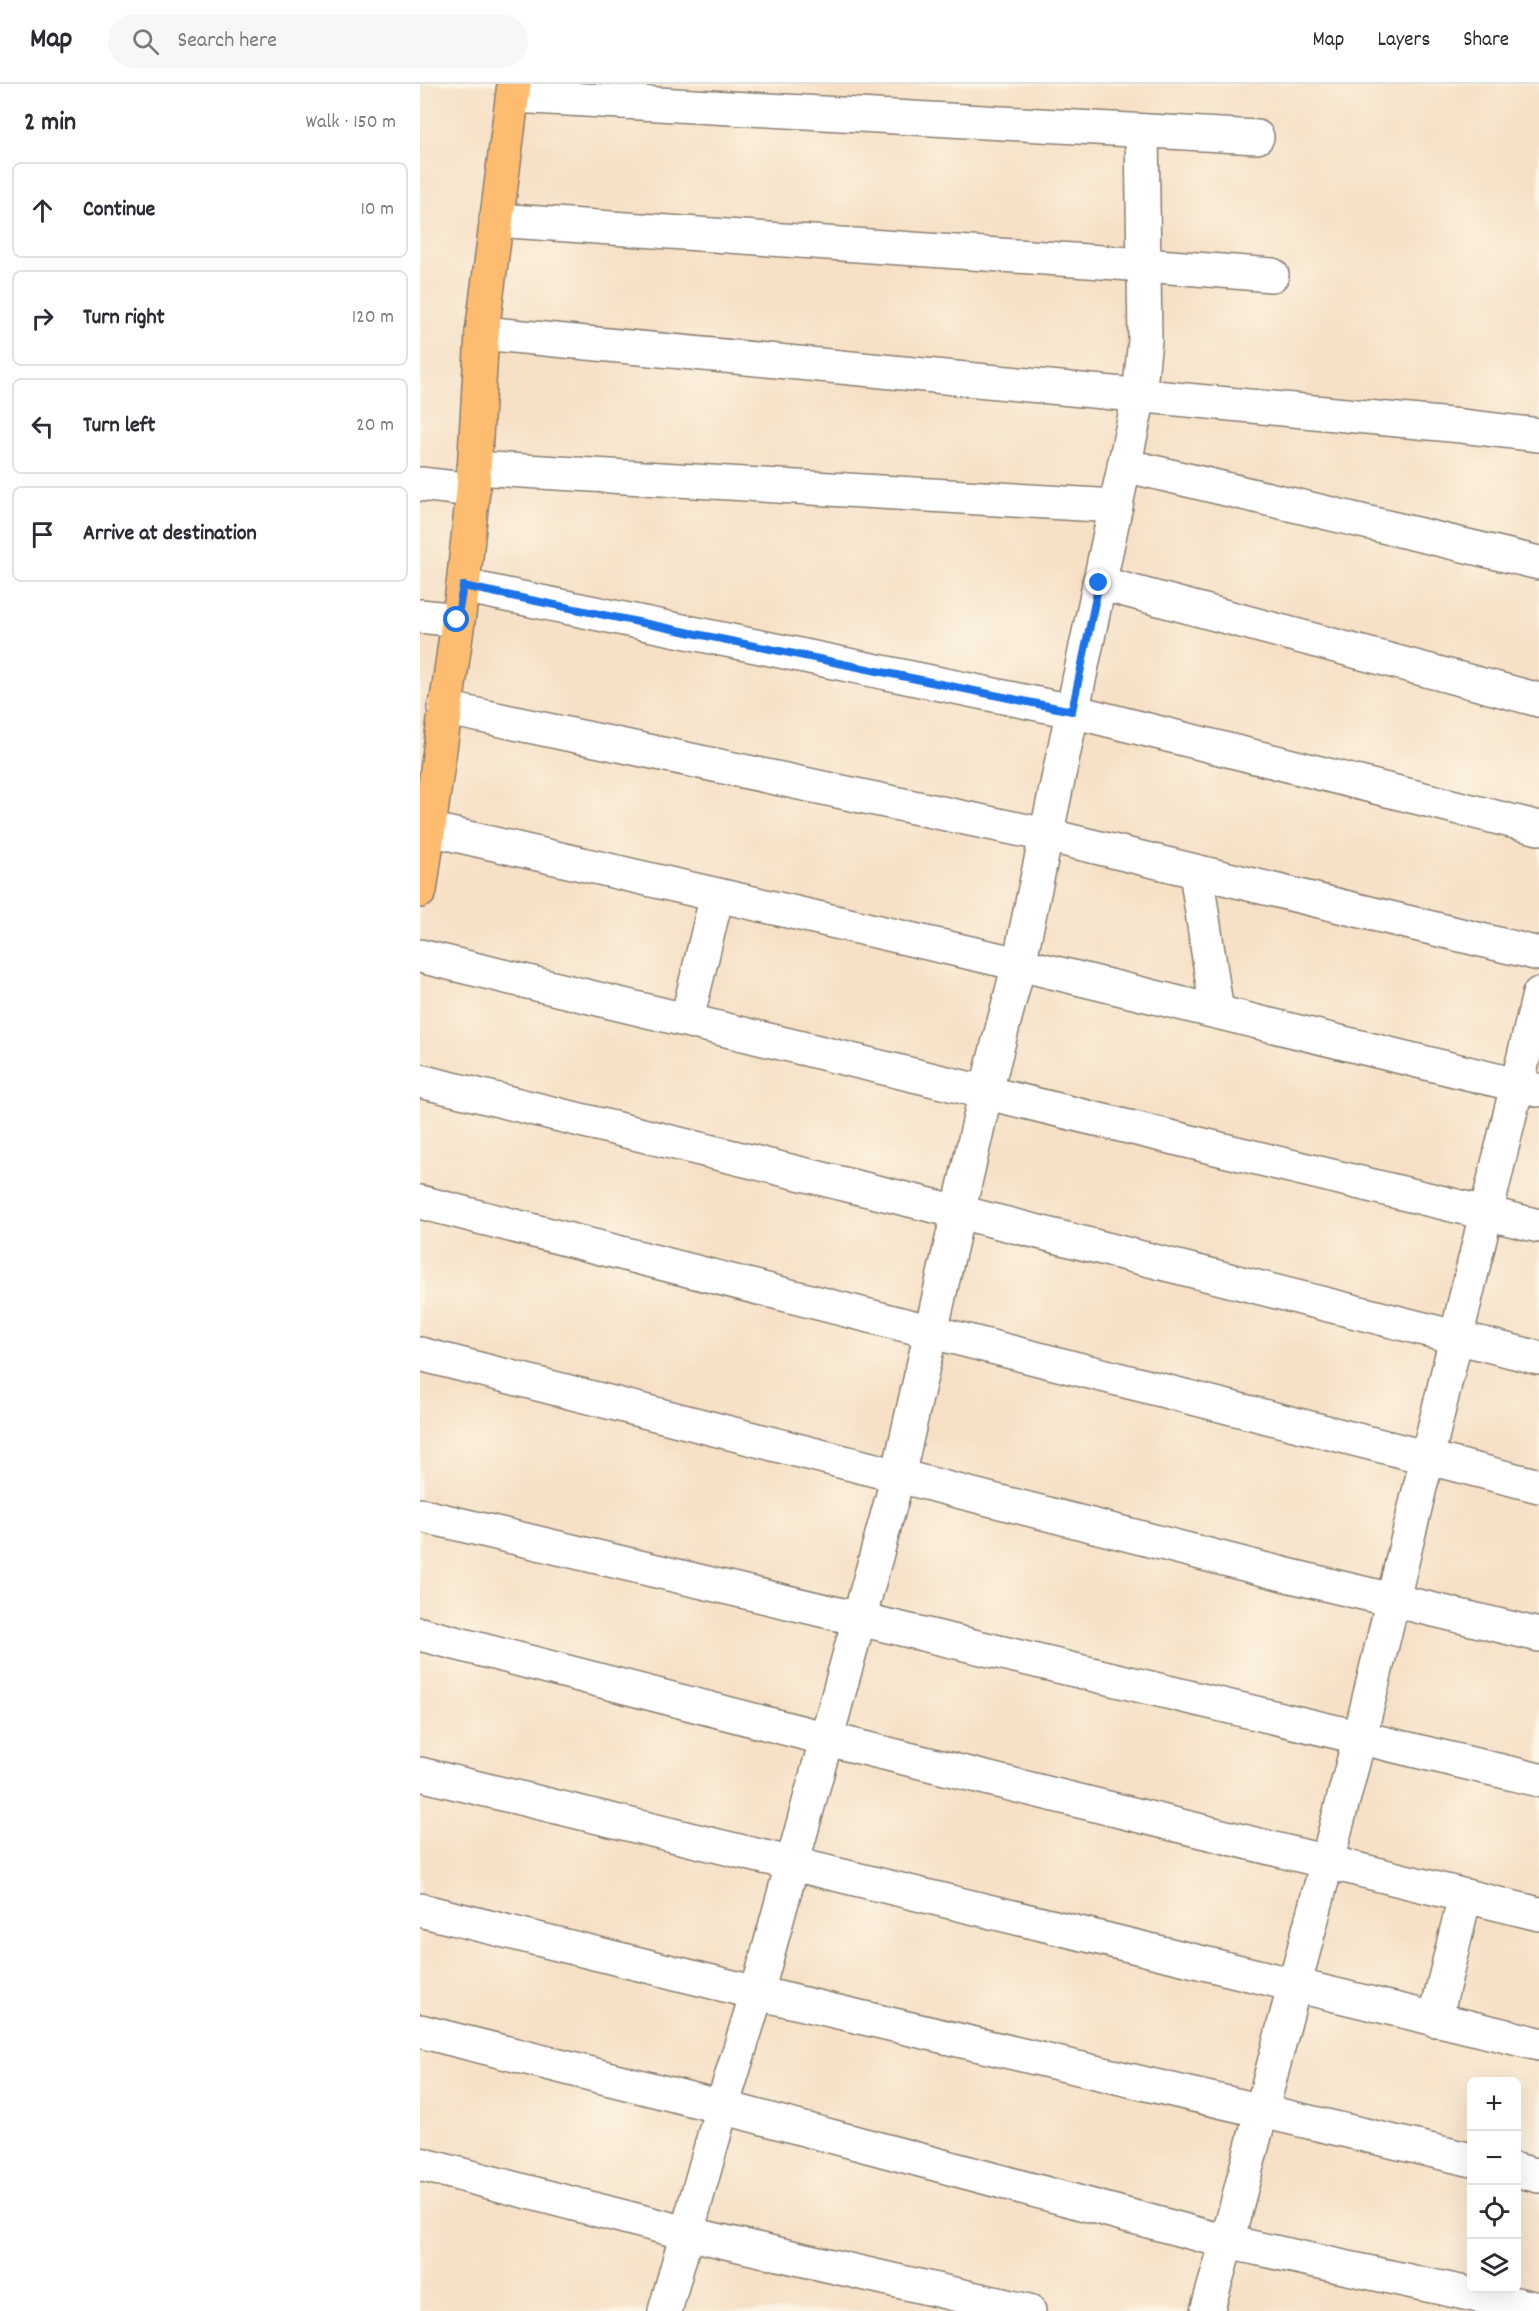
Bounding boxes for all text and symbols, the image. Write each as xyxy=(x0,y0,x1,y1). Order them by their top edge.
search box xyxy=(108,14,528,68)
text: Map xyxy=(30,21,72,61)
icon: search xyxy=(129,25,162,58)
text: Search here xyxy=(177,26,277,57)
text: Map xyxy=(1313,26,1344,56)
text: Layers xyxy=(1377,26,1430,56)
text: Share xyxy=(1463,26,1509,56)
text: 2 min xyxy=(24,105,76,142)
text: Walk · 150 m xyxy=(306,109,396,137)
icon: ahead xyxy=(26,194,59,227)
text: Continue xyxy=(83,195,155,226)
text: 10 m xyxy=(360,196,394,224)
icon: right xyxy=(26,302,59,335)
text: Turn right xyxy=(83,303,165,334)
text: 120 m xyxy=(352,304,394,332)
icon: left xyxy=(26,410,59,443)
text: Turn left xyxy=(83,411,155,442)
text: 20 m xyxy=(356,412,394,440)
icon: arrive xyxy=(26,518,59,551)
text: Arrive at destination xyxy=(83,519,257,550)
route end xyxy=(1085,569,1111,595)
route start xyxy=(443,606,469,632)
map controls xyxy=(1467,2077,1521,2293)
button: + xyxy=(1467,2077,1521,2131)
button: − xyxy=(1467,2131,1521,2185)
button: locate xyxy=(1467,2185,1521,2239)
button: layers xyxy=(1467,2239,1521,2293)

